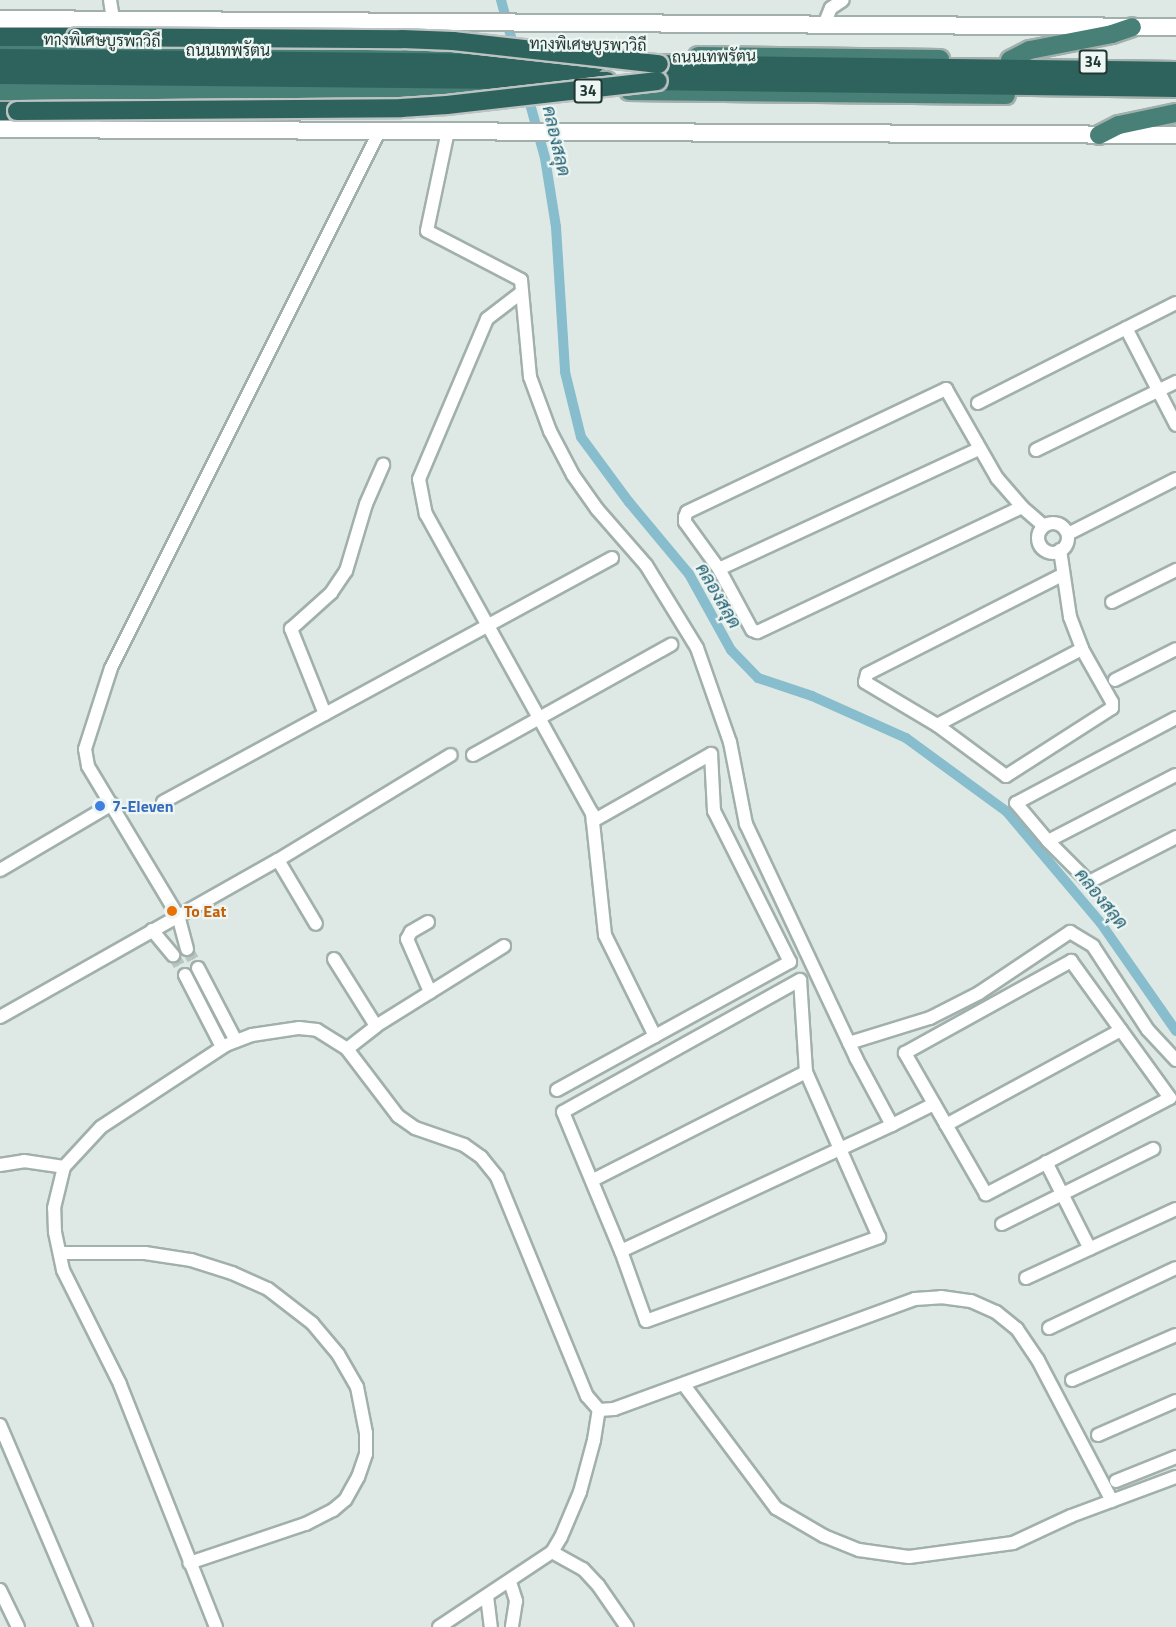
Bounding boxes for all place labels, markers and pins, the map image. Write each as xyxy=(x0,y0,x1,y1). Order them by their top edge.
place label: 7-Eleven xyxy=(112,796,174,816)
marker: 7-Eleven xyxy=(93,799,107,813)
place label: To Eat xyxy=(184,901,226,921)
marker: To Eat xyxy=(165,904,179,918)

